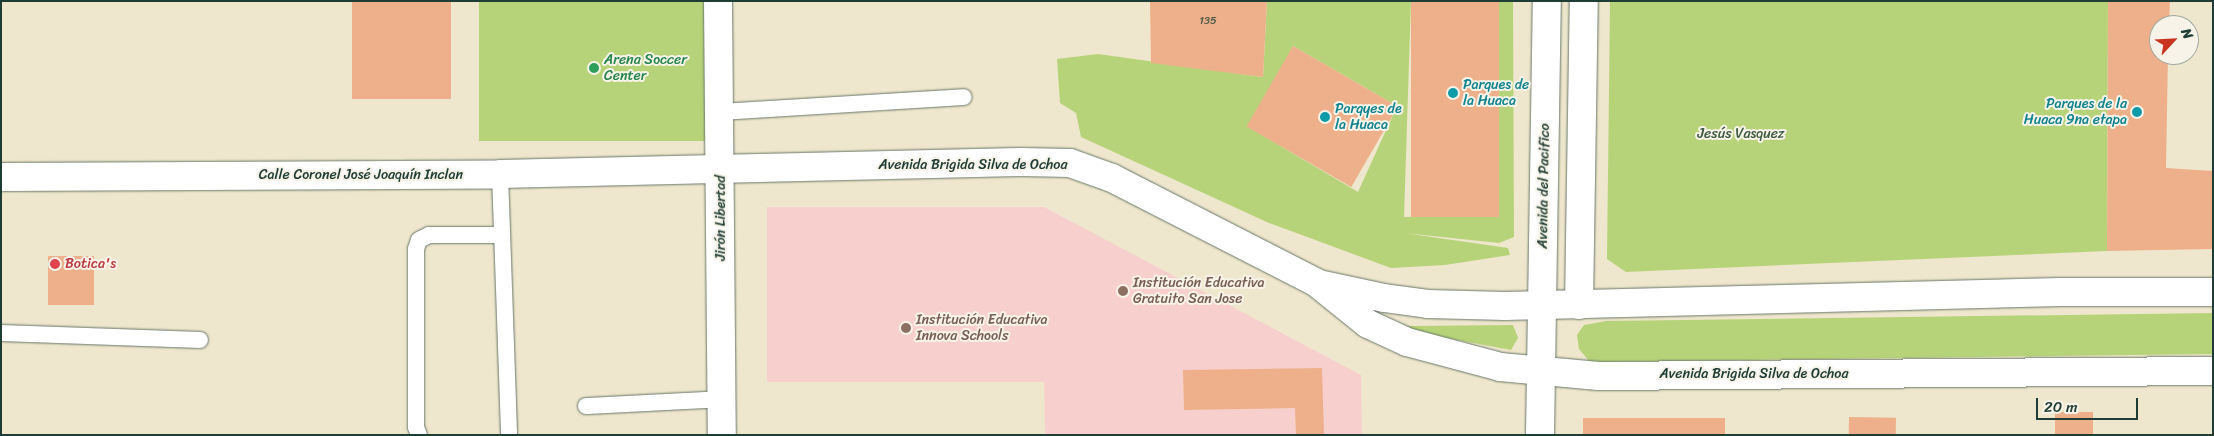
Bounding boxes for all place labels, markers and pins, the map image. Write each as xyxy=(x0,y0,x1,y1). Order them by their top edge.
place label: Arena Soccer Center xyxy=(604,52,687,84)
marker: Arena Soccer Center xyxy=(588,62,600,74)
place label: Parques de la Huaca xyxy=(1463,77,1529,110)
marker: Parques de la Huaca xyxy=(1447,87,1459,99)
place label: Parques de la Huaca 9na etapa xyxy=(2023,96,2127,128)
place label: Parqyes de la Huaca xyxy=(1335,101,1402,134)
marker: Parques de la Huaca 9na etapa xyxy=(2131,106,2143,118)
marker: Parqyes de la Huaca xyxy=(1319,111,1331,123)
place label: Botica's xyxy=(65,256,116,272)
marker: Botica's xyxy=(49,258,61,270)
place label: Institución Educativa Gratuito San Jose xyxy=(1133,275,1265,308)
marker: Institución Educativa Gratuito San Jose xyxy=(1117,285,1129,297)
place label: Institución Educativa Innova Schools xyxy=(916,312,1048,344)
marker: Institución Educativa Innova Schools xyxy=(900,322,912,334)

